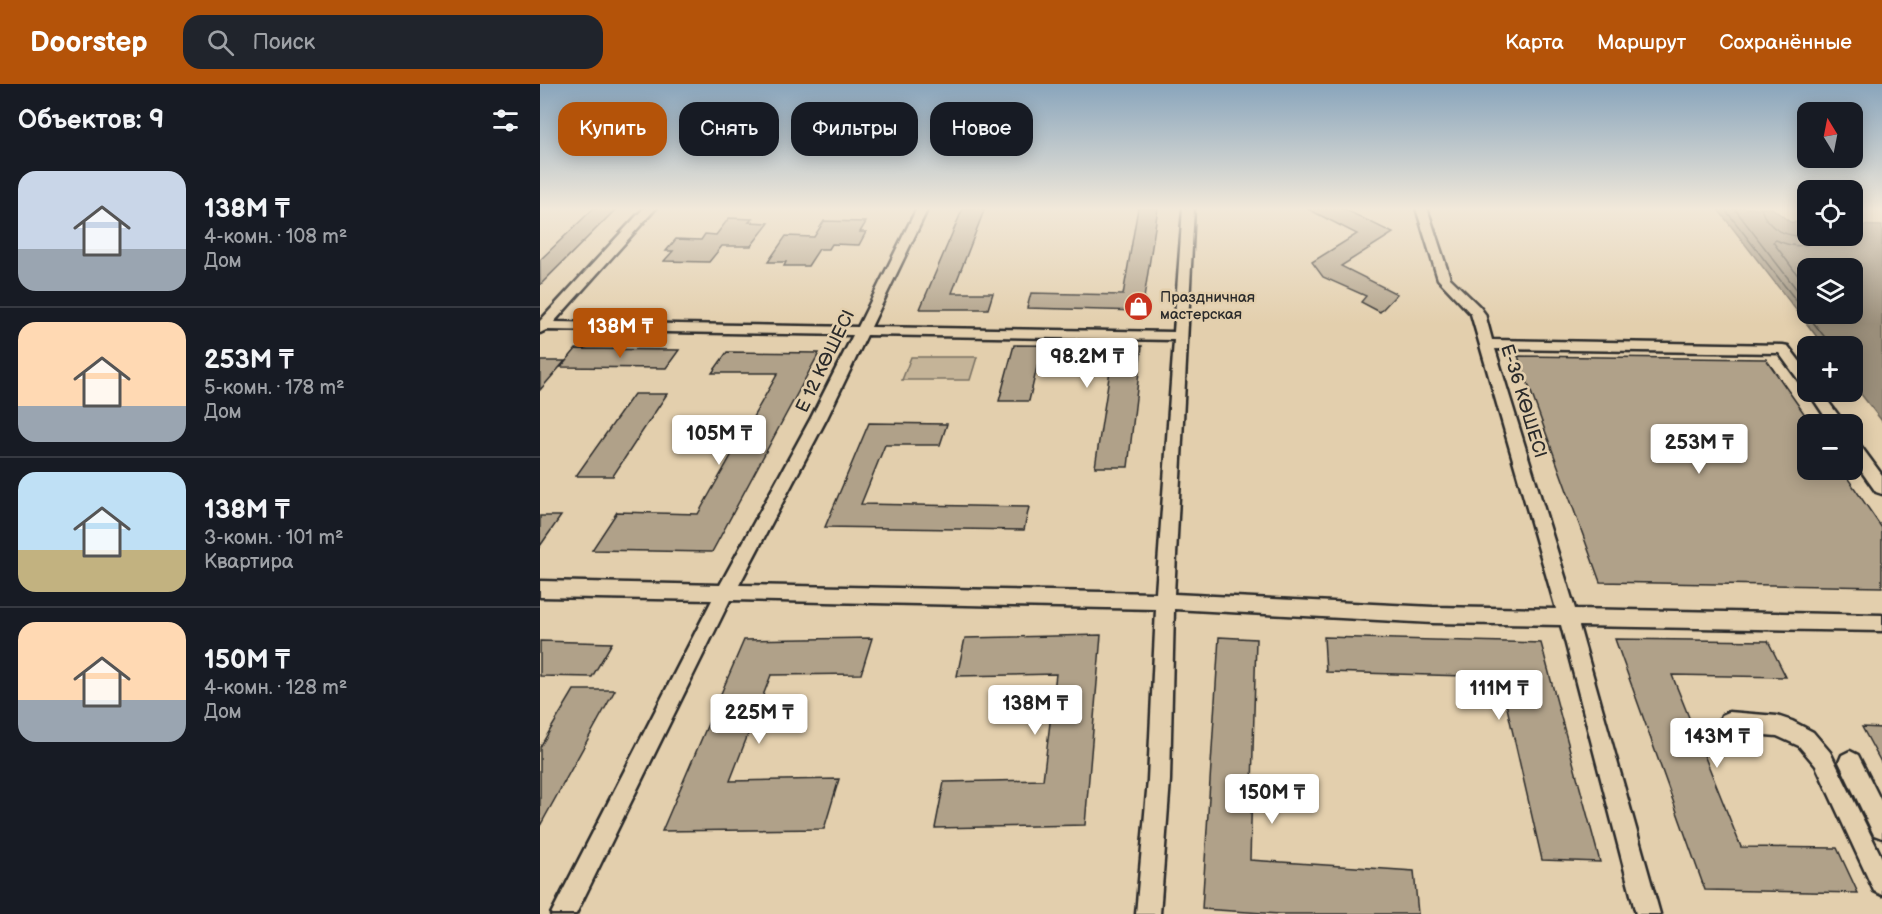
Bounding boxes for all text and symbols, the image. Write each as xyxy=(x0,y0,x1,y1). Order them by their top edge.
search box xyxy=(183,15,603,69)
text: Doorstep xyxy=(30,26,147,59)
icon: search xyxy=(204,26,237,59)
text: Поиск xyxy=(252,29,315,56)
text: Карта xyxy=(1505,30,1564,55)
text: Маршрут xyxy=(1597,30,1686,55)
text: Сохранённые xyxy=(1719,30,1852,55)
chip: Купить xyxy=(558,102,667,156)
chip: Снять xyxy=(679,102,779,156)
chip: Фильтры xyxy=(791,102,918,156)
chip: Новое xyxy=(930,102,1033,156)
north arrow xyxy=(1797,102,1863,168)
map controls xyxy=(1797,102,1863,480)
icon: filters xyxy=(489,104,522,137)
text: Объектов: 9 xyxy=(18,105,164,136)
button: locate xyxy=(1797,180,1863,246)
text: 138M ₸ xyxy=(204,194,289,225)
icon: home xyxy=(66,195,138,267)
text: 4-комн. · 108 m² xyxy=(204,225,347,249)
text: Дом xyxy=(204,249,242,273)
button: layers xyxy=(1797,258,1863,324)
place label: Праздничная мастерская xyxy=(1160,288,1255,324)
shop icon: Праздничная мастерская xyxy=(1123,290,1155,322)
street label: Е 12 КӨШЕСІ xyxy=(792,307,859,416)
pin: 138M ₸ xyxy=(571,308,669,359)
text: 138M ₸ xyxy=(587,315,653,339)
button: + xyxy=(1797,336,1863,402)
pin: 98.2M ₸ xyxy=(1032,338,1142,389)
street label: Е-36 КӨШЕСІ xyxy=(1496,342,1551,460)
text: 253M ₸ xyxy=(204,345,293,376)
text: 98.2M ₸ xyxy=(1050,345,1124,369)
icon: home xyxy=(66,346,138,418)
text: 5-комн. · 178 m² xyxy=(204,376,345,400)
text: Дом xyxy=(204,400,242,424)
button: − xyxy=(1797,414,1863,480)
pin: 105M ₸ xyxy=(670,415,768,466)
text: 105M ₸ xyxy=(686,422,752,446)
pin: 253M ₸ xyxy=(1650,424,1748,475)
text: 253M ₸ xyxy=(1665,431,1733,455)
text: 138M ₸ xyxy=(204,495,289,526)
icon: home xyxy=(66,496,138,568)
text: 3-комн. · 101 m² xyxy=(204,526,344,550)
text: Квартира xyxy=(204,550,294,574)
text: 150M ₸ xyxy=(204,645,290,676)
icon: home xyxy=(66,646,138,718)
pin: 111M ₸ xyxy=(1450,670,1548,721)
text: 4-комн. · 128 m² xyxy=(204,676,347,700)
text: 111M ₸ xyxy=(1470,677,1528,701)
pin: 138M ₸ xyxy=(986,685,1084,736)
text: 138M ₸ xyxy=(1002,692,1068,716)
pin: 225M ₸ xyxy=(710,694,808,745)
text: Дом xyxy=(204,700,242,724)
text: 225M ₸ xyxy=(724,701,794,725)
pin: 143M ₸ xyxy=(1668,718,1766,769)
text: 143M ₸ xyxy=(1684,725,1750,749)
pin: 150M ₸ xyxy=(1223,774,1321,825)
text: 150M ₸ xyxy=(1239,781,1305,805)

